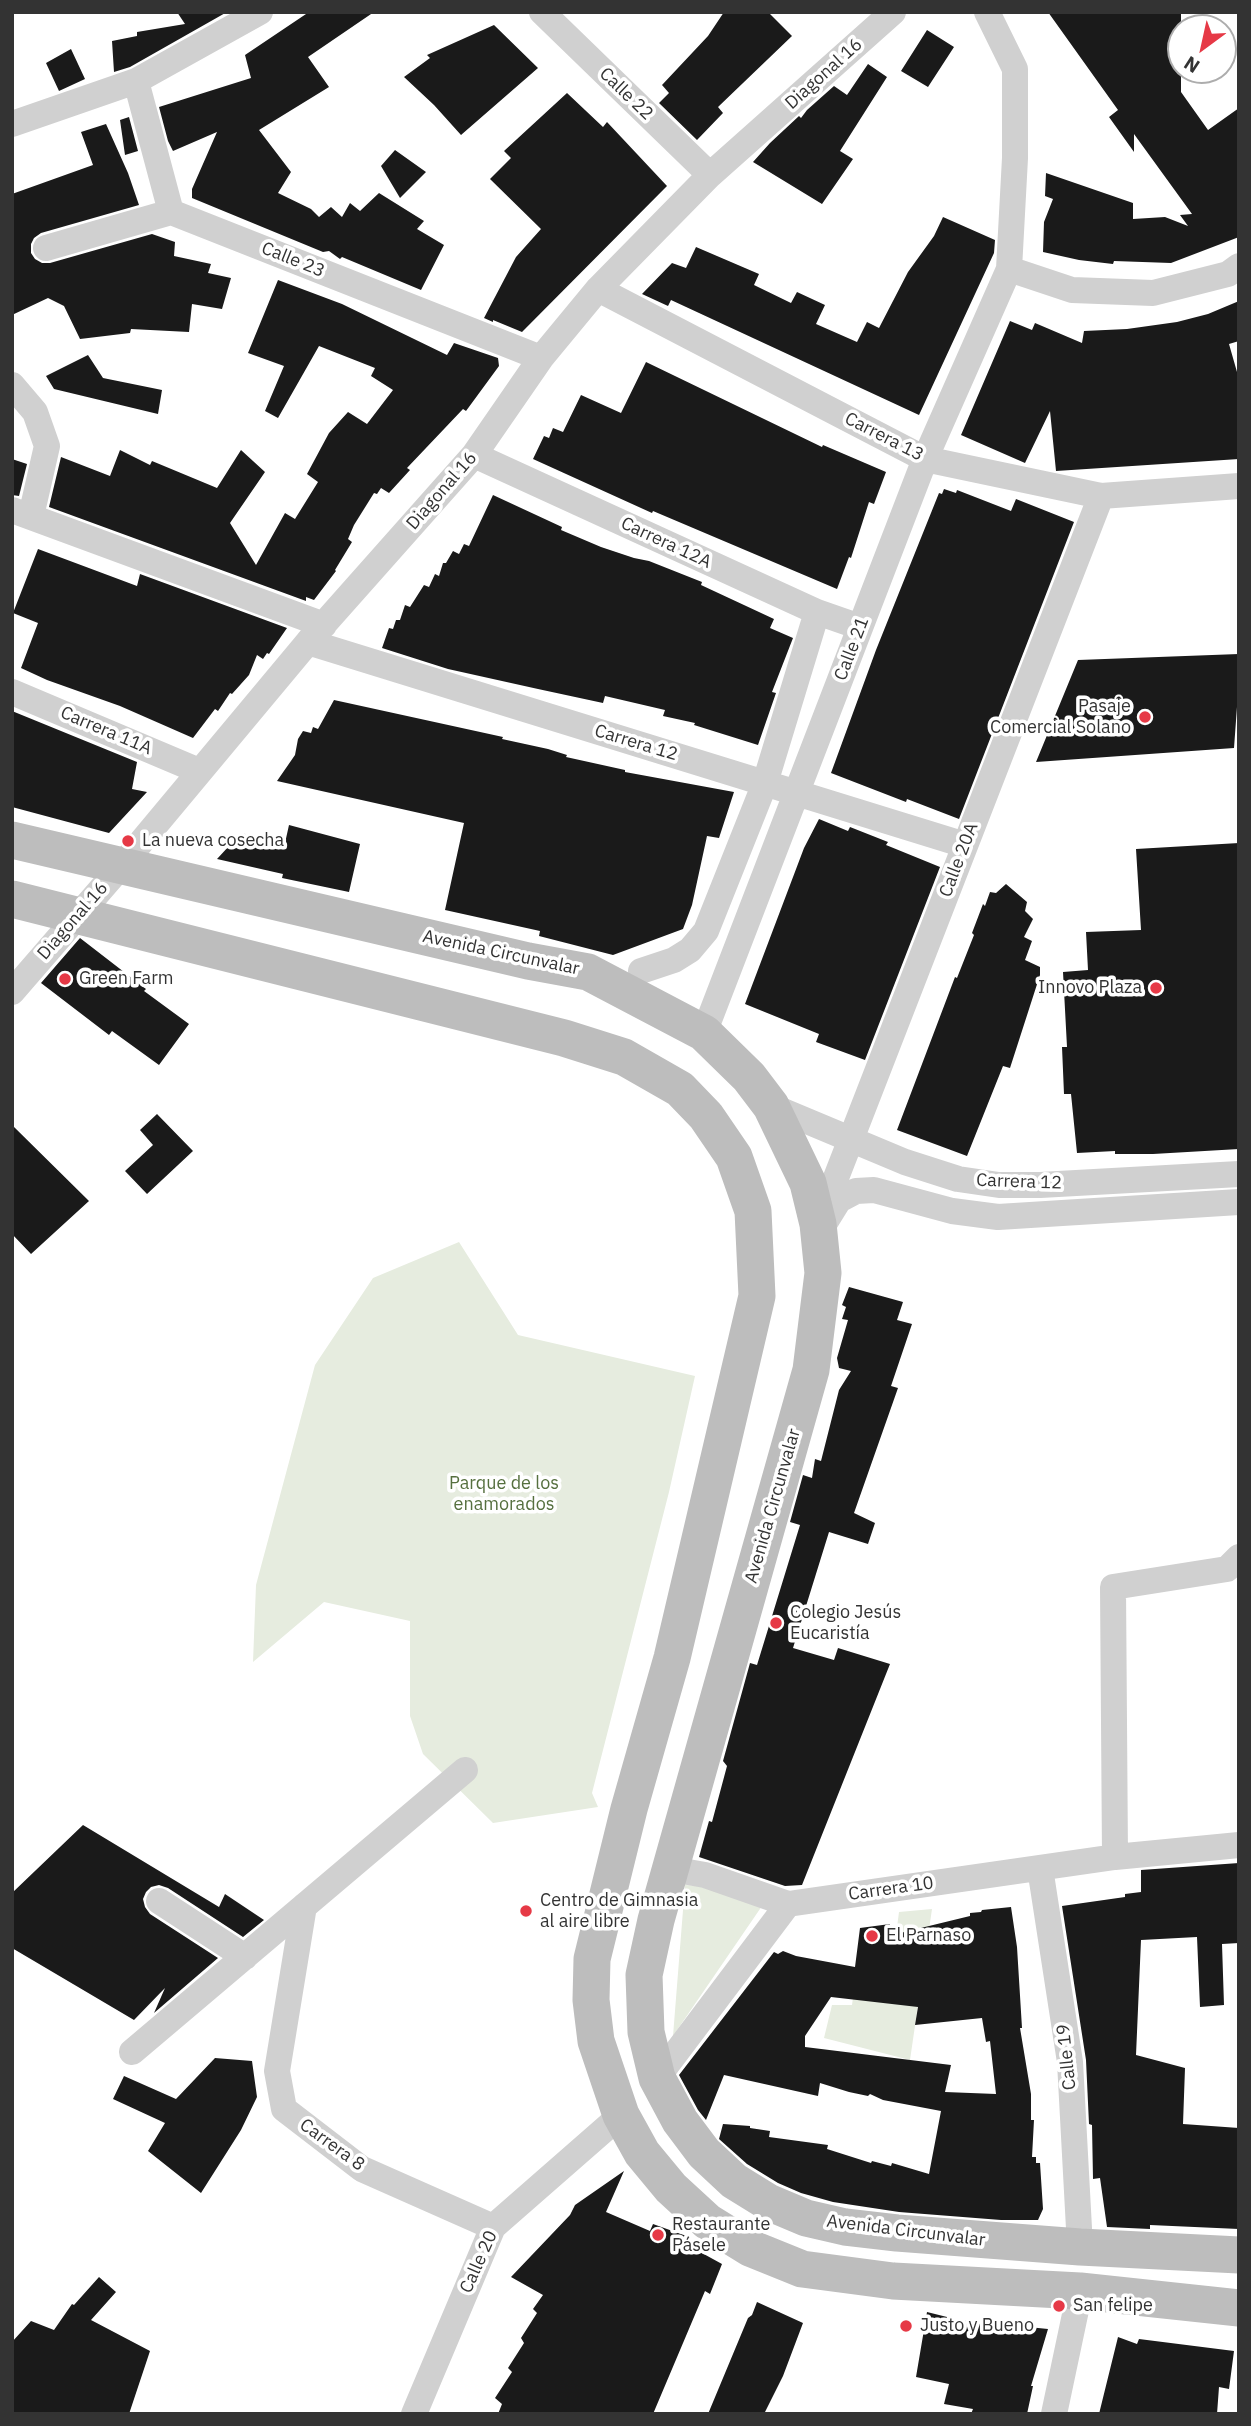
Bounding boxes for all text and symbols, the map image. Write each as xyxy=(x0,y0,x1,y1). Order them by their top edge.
north arrow xyxy=(1167,14,1237,84)
street label: Diagonal 16 xyxy=(781,34,867,114)
text: N xyxy=(1179,51,1204,79)
street label: Calle 22 xyxy=(595,63,657,125)
street label: Calle 23 xyxy=(258,238,328,282)
street label: Carrera 13 xyxy=(841,408,927,466)
street label: Diagonal 16 xyxy=(402,448,482,534)
street label: Carrera 12A xyxy=(617,513,715,573)
street label: Calle 21 xyxy=(830,614,874,684)
place label: Pasaje Comercial Solano xyxy=(990,696,1131,738)
street label: Carrera 11A xyxy=(57,702,155,760)
marker: Pasaje Comercial Solano xyxy=(1137,709,1153,725)
street label: Carrera 12 xyxy=(592,720,680,766)
street label: Calle 20A xyxy=(935,820,983,900)
place label: La nueva cosecha xyxy=(142,830,284,852)
marker: La nueva cosecha xyxy=(120,833,136,849)
street label: Diagonal 16 xyxy=(33,878,113,964)
street label: Avenida Circunvalar xyxy=(421,926,581,980)
place label: Green Farm xyxy=(79,968,174,990)
marker: Green Farm xyxy=(57,971,73,987)
place label: Innovo Plaza xyxy=(1038,977,1142,999)
marker: Innovo Plaza xyxy=(1148,980,1164,996)
street label: Carrera 12 xyxy=(976,1170,1062,1194)
street label: Avenida Circunvalar xyxy=(741,1426,805,1586)
park label: Parque de los enamorados xyxy=(449,1473,559,1516)
place label: Colegio Jesús Eucaristía xyxy=(790,1602,901,1644)
marker: Colegio Jesús Eucaristía xyxy=(768,1615,784,1631)
street label: Carrera 10 xyxy=(847,1872,935,1906)
place label: Centro de Gimnasia al aire libre xyxy=(540,1890,698,1932)
marker: Centro de Gimnasia al aire libre xyxy=(518,1903,534,1919)
place label: El Parnaso xyxy=(886,1925,971,1947)
marker: El Parnaso xyxy=(864,1928,880,1944)
street label: Calle 19 xyxy=(1053,2023,1081,2091)
street label: Carrera 8 xyxy=(295,2114,369,2176)
street label: Avenida Circunvalar xyxy=(825,2211,987,2251)
place label: Restaurante Pásele xyxy=(672,2214,770,2256)
street label: Calle 20 xyxy=(456,2227,502,2297)
marker: Restaurante Pásele xyxy=(650,2227,666,2243)
place label: San felipe xyxy=(1073,2295,1153,2317)
marker: San felipe xyxy=(1051,2298,1067,2314)
place label: Justo y Bueno xyxy=(920,2315,1034,2337)
marker: Justo y Bueno xyxy=(898,2318,914,2334)

